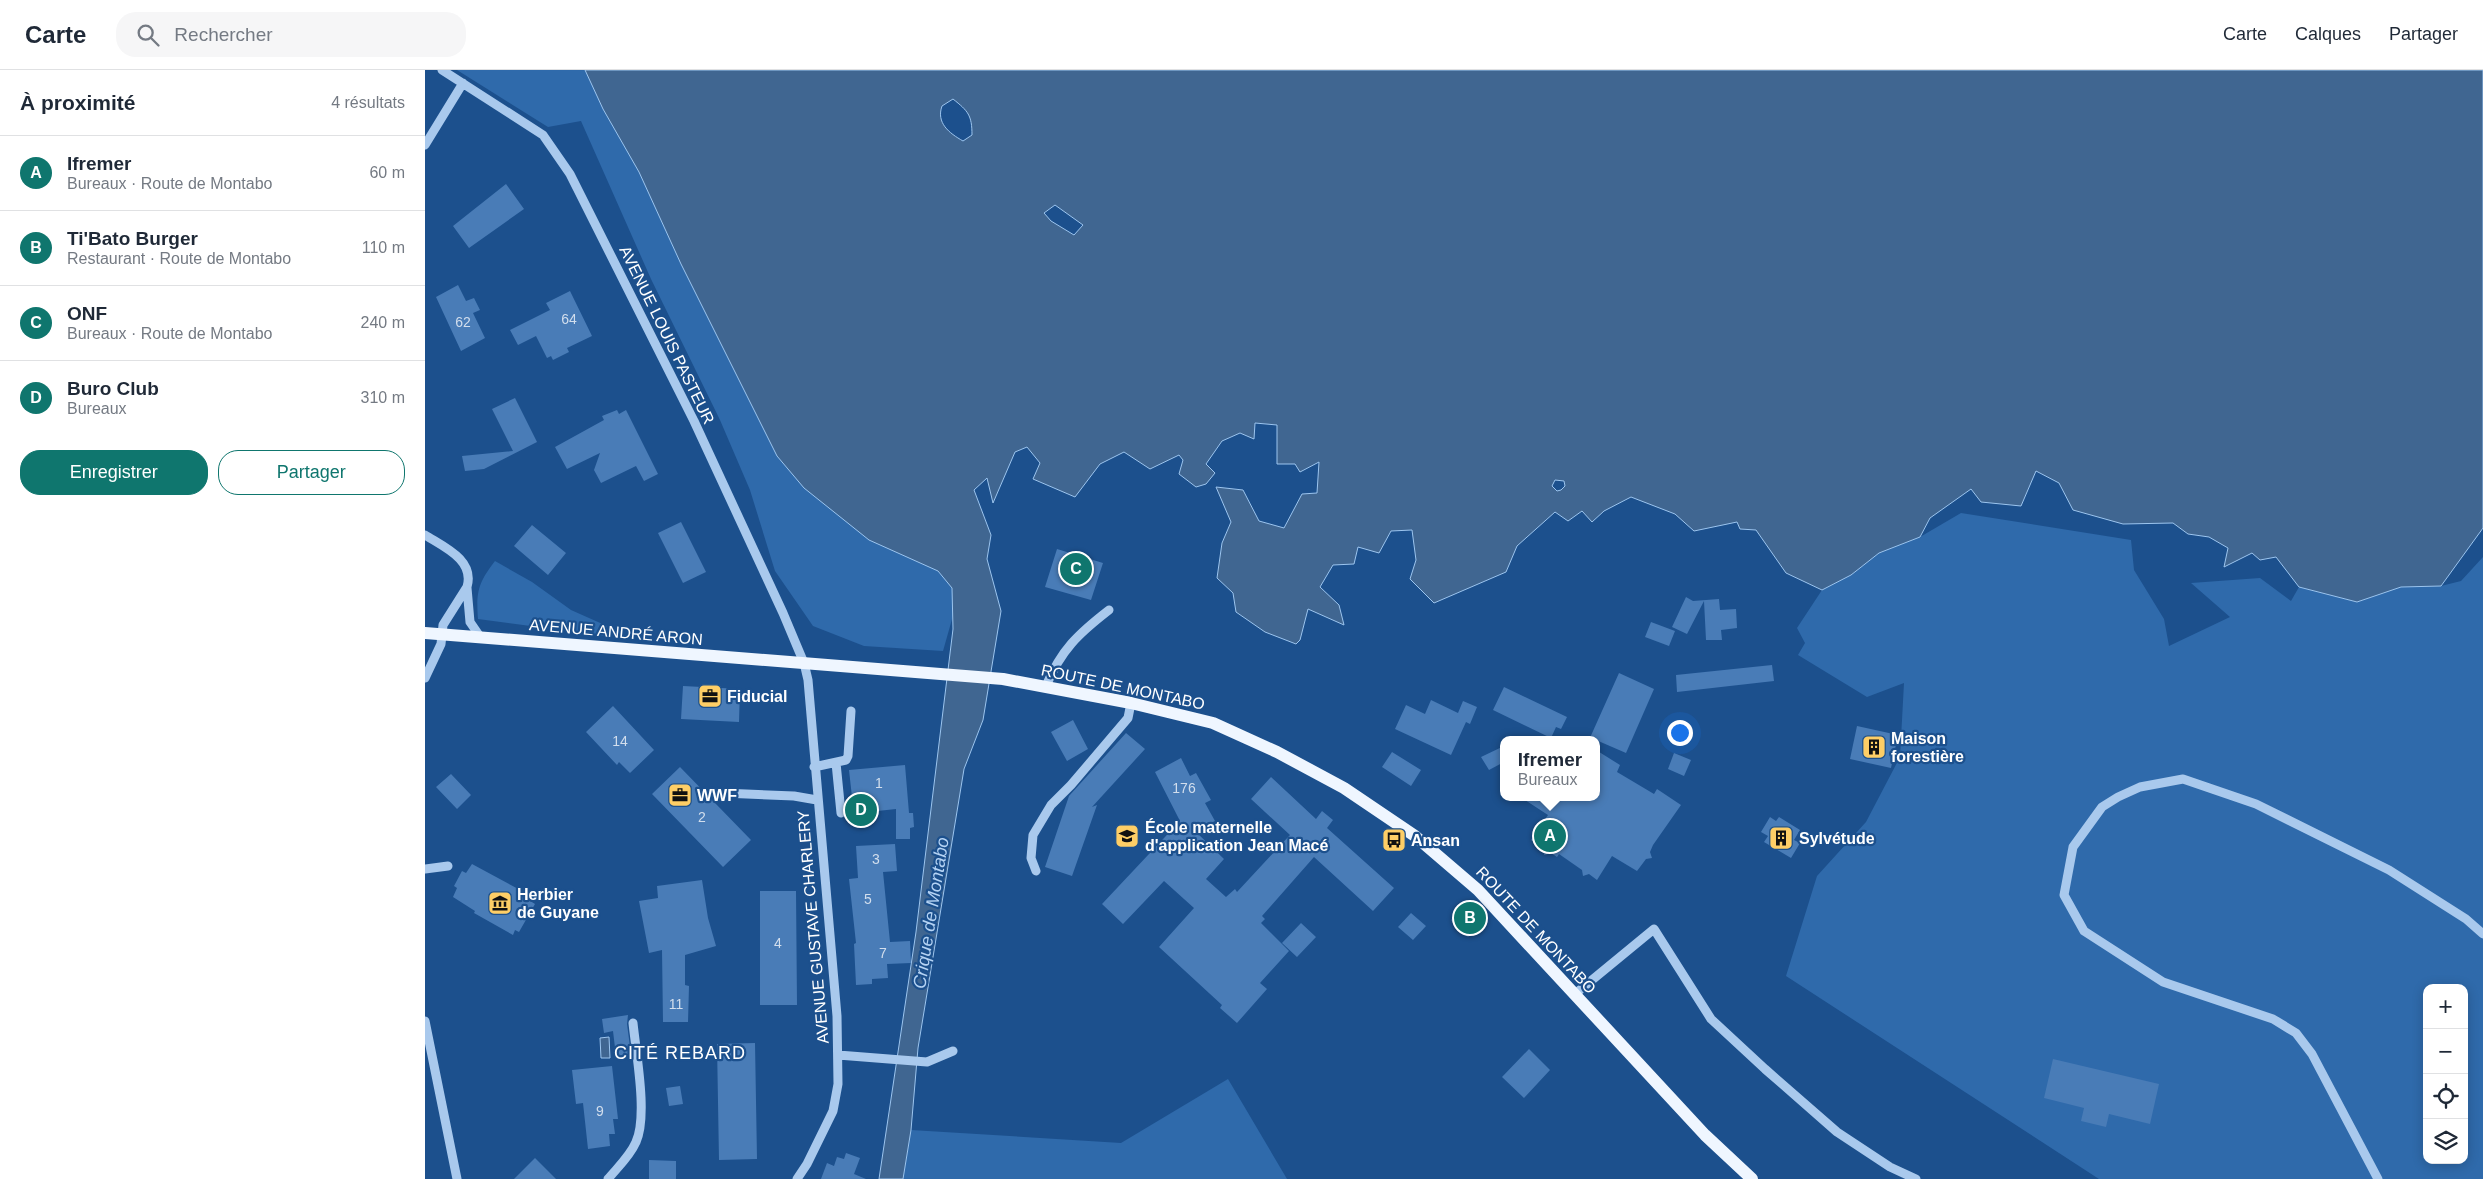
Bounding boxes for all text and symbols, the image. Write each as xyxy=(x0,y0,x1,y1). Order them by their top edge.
search box xyxy=(116,12,466,57)
text: Carte xyxy=(25,21,86,48)
icon: search xyxy=(134,21,162,49)
text: Rechercher xyxy=(174,24,273,45)
text: Carte xyxy=(2223,24,2267,44)
text: Calques xyxy=(2295,24,2361,44)
text: Partager xyxy=(2389,24,2458,44)
text: À proximité xyxy=(20,91,136,114)
text: 4 résultats xyxy=(331,94,405,111)
text: Ifremer xyxy=(67,153,131,174)
text: A xyxy=(30,164,42,181)
text: 60 m xyxy=(369,164,405,181)
text: Bureaux · Route de Montabo xyxy=(67,175,272,192)
text: Ti'Bato Burger xyxy=(67,228,198,249)
text: B xyxy=(30,239,42,256)
text: 110 m xyxy=(362,239,405,256)
street label: AVENUE LOUIS PASTEUR xyxy=(616,243,718,427)
text: Restaurant · Route de Montabo xyxy=(67,250,291,267)
text: ONF xyxy=(67,303,107,324)
house number: 64 xyxy=(561,311,577,327)
text: C xyxy=(30,314,42,331)
text: 240 m xyxy=(361,314,405,331)
house number: 62 xyxy=(455,314,471,330)
text: Bureaux · Route de Montabo xyxy=(67,325,272,342)
text: Buro Club xyxy=(67,378,159,399)
text: D xyxy=(30,389,42,406)
text: 310 m xyxy=(361,389,405,406)
text: Bureaux xyxy=(67,400,127,417)
button: Enregistrer xyxy=(20,450,208,495)
button: Partager xyxy=(218,450,405,495)
pin: C xyxy=(1060,550,1092,588)
street label: AVENUE ANDRÉ ARON xyxy=(529,615,703,648)
street label: ROUTE DE MONTABO xyxy=(1040,661,1206,713)
office icon: Fiducial xyxy=(697,683,723,709)
place label: Fiducial xyxy=(727,688,787,705)
your location xyxy=(1667,720,1693,746)
place label: Maison forestière xyxy=(1891,730,1964,765)
house number: 14 xyxy=(612,733,628,749)
building icon: Maison forestière xyxy=(1861,734,1887,760)
popup xyxy=(1500,736,1600,801)
text: Ifremer xyxy=(1518,749,1582,770)
text: Bureaux xyxy=(1518,771,1577,788)
house number: 1 xyxy=(875,775,883,791)
house number: 176 xyxy=(1172,780,1196,796)
office icon: WWF xyxy=(667,782,693,808)
place label: WWF xyxy=(697,787,737,804)
pin: D xyxy=(845,791,877,829)
house number: 2 xyxy=(698,809,706,825)
street label: AVENUE GUSTAVE CHARLERY xyxy=(794,809,832,1045)
pin: A xyxy=(1534,817,1566,855)
place label: École maternelle d'application Jean Macé xyxy=(1145,818,1329,854)
school or university icon: École maternelle d'application Jean Macé xyxy=(1114,823,1140,849)
building icon: Sylvétude xyxy=(1768,825,1794,851)
bus stop icon: Ansan xyxy=(1381,827,1407,853)
place label: Sylvétude xyxy=(1799,830,1875,847)
place label: Ansan xyxy=(1411,832,1460,849)
water label: Crique de Montabo xyxy=(909,836,953,990)
house number: 3 xyxy=(872,851,880,867)
street label: ROUTE DE MONTABO xyxy=(1473,863,1599,997)
place label: Herbier de Guyane xyxy=(517,886,599,921)
museum icon: Herbier de Guyane xyxy=(487,890,513,916)
house number: 5 xyxy=(864,891,872,907)
pin: B xyxy=(1454,899,1486,937)
house number: 4 xyxy=(774,935,782,951)
house number: 7 xyxy=(879,945,887,961)
map controls xyxy=(2423,984,2468,1164)
button: + xyxy=(2423,984,2468,1029)
house number: 11 xyxy=(669,996,683,1012)
button: − xyxy=(2423,1029,2468,1074)
district label: CITÉ REBARD xyxy=(614,1043,746,1063)
button: locate xyxy=(2423,1074,2468,1119)
house number: 9 xyxy=(596,1103,604,1119)
button: layers xyxy=(2423,1119,2468,1164)

